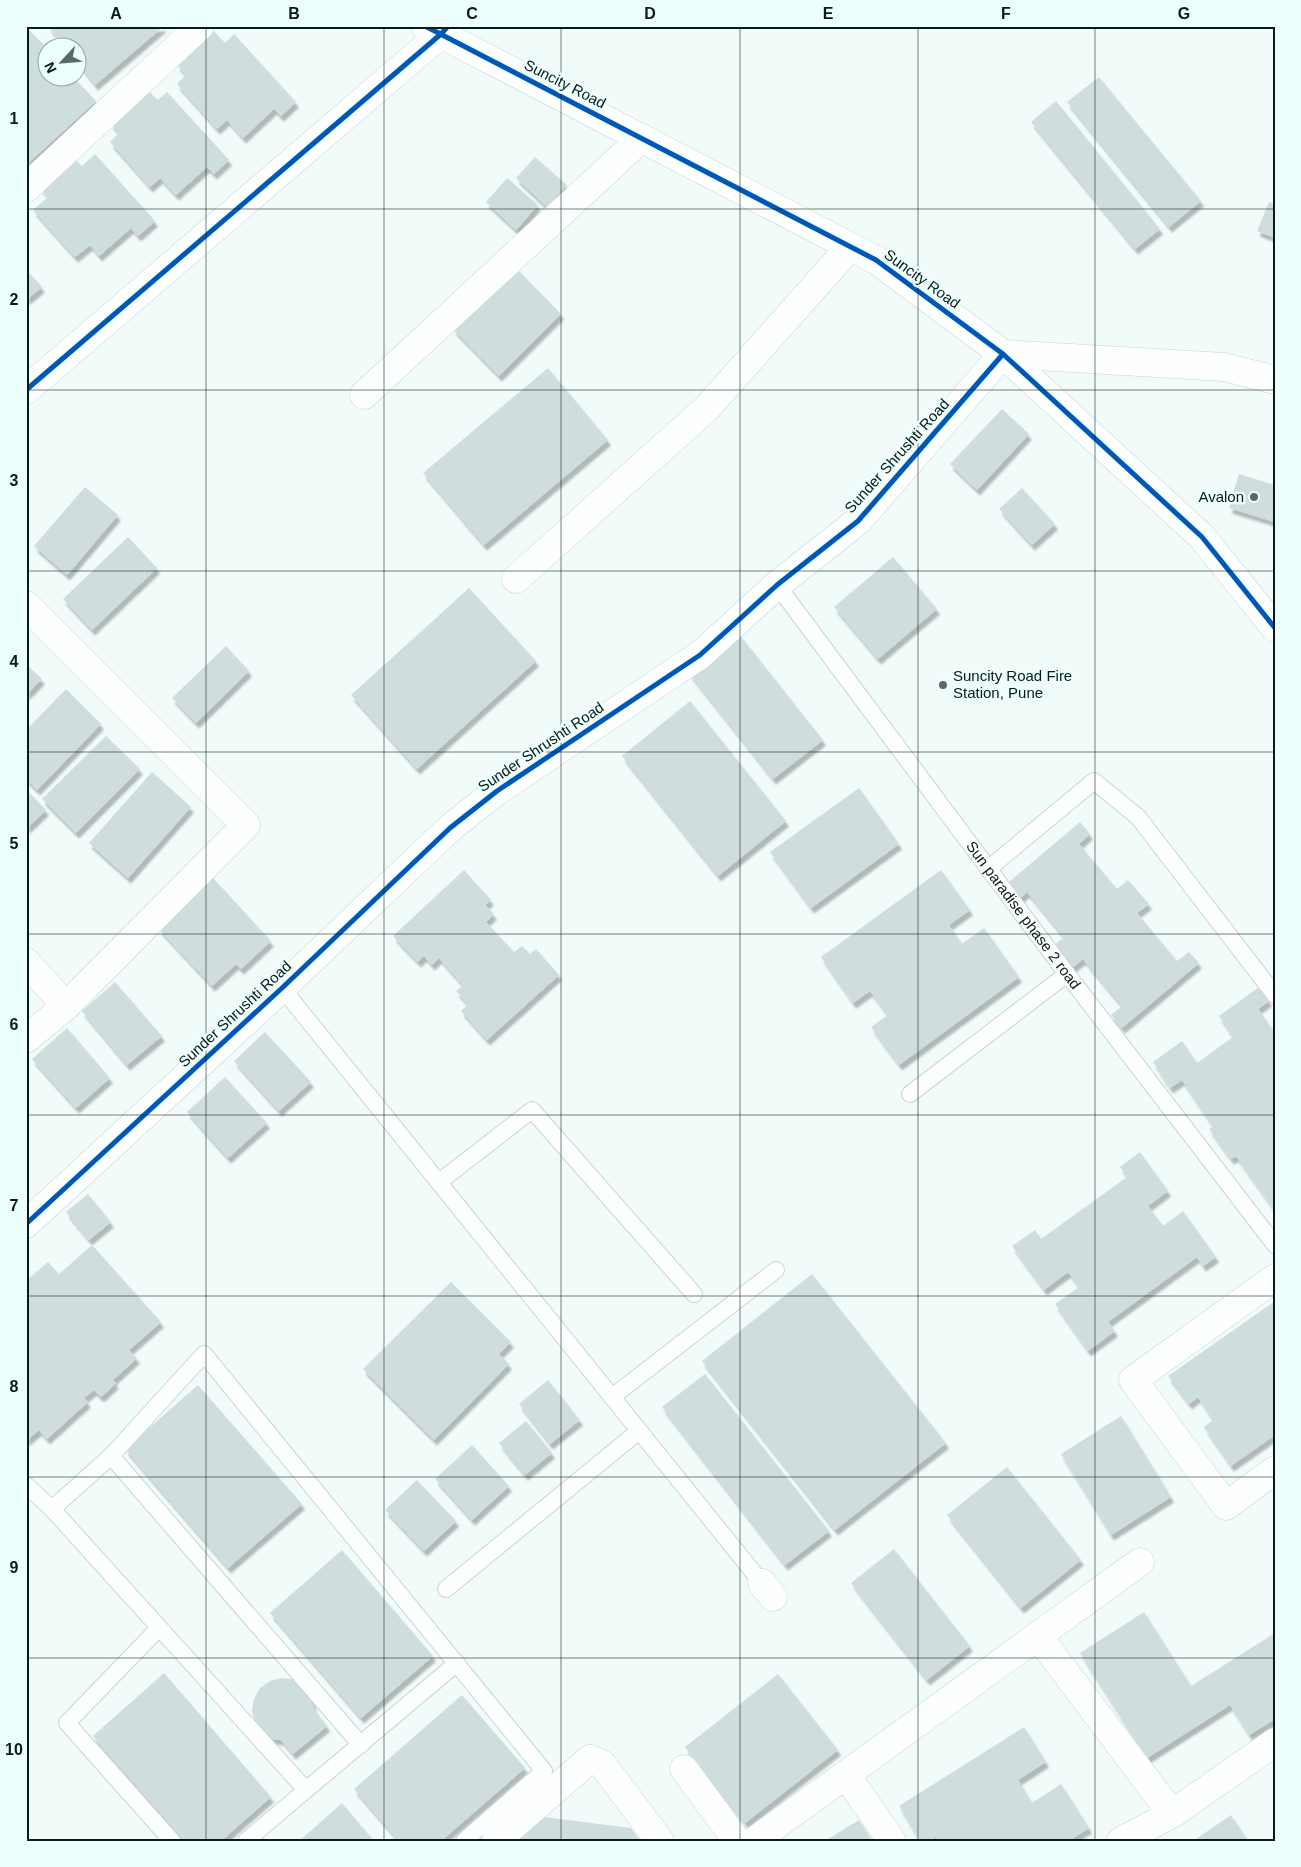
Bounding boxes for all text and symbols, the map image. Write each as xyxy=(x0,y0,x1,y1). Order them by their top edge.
text: A xyxy=(110,5,122,22)
text: B xyxy=(288,5,300,22)
text: C xyxy=(466,5,478,22)
text: D xyxy=(644,5,656,22)
text: E xyxy=(823,5,834,22)
text: F xyxy=(1001,5,1011,22)
text: G xyxy=(1178,5,1190,22)
north arrow xyxy=(38,38,88,88)
street label: Suncity Road xyxy=(522,56,609,111)
text: N xyxy=(41,60,60,76)
text: 1 xyxy=(10,110,19,127)
street label: Suncity Road xyxy=(881,245,963,312)
text: 2 xyxy=(10,291,19,308)
street label: Sunder Shrushti Road xyxy=(841,395,952,516)
text: 3 xyxy=(10,472,19,489)
place label: Avalon xyxy=(1198,488,1244,505)
marker: Avalon xyxy=(1248,491,1260,503)
text: 4 xyxy=(10,653,19,670)
place label: Suncity Road Fire Station, Pune xyxy=(953,667,1072,701)
marker: Suncity Road Fire Station, Pune xyxy=(937,679,949,691)
street label: Sunder Shrushti Road xyxy=(475,698,607,795)
text: 5 xyxy=(10,835,19,852)
street label: Sun paradise phase 2 road xyxy=(963,838,1084,992)
street label: Sunder Shrushti Road xyxy=(175,957,294,1070)
text: 6 xyxy=(10,1016,19,1033)
text: 7 xyxy=(10,1197,19,1214)
text: 8 xyxy=(10,1378,19,1395)
text: 9 xyxy=(10,1559,19,1576)
text: 10 xyxy=(5,1741,23,1758)

